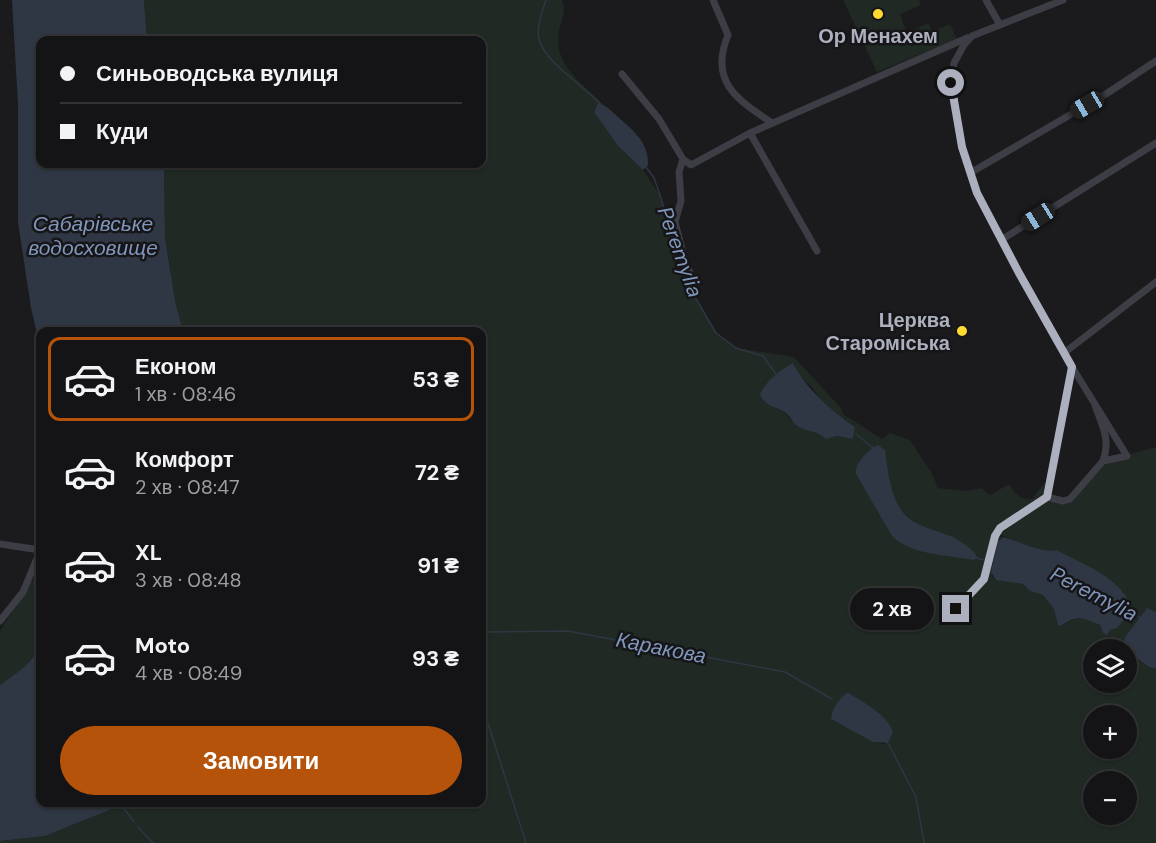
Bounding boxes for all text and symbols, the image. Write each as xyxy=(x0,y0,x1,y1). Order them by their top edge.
marker: Ор Менахем xyxy=(871,7,885,21)
place label: Ор Менахем xyxy=(818,23,938,49)
text: Синьоводська вулиця xyxy=(96,59,339,88)
route start xyxy=(937,69,964,96)
car xyxy=(1067,88,1107,122)
text: Куди xyxy=(96,117,149,146)
car xyxy=(1018,200,1058,234)
water label: Peremylia xyxy=(651,203,709,301)
water label: Сабарівське водосховище xyxy=(28,210,158,262)
place label: Церква Староміська xyxy=(826,307,951,356)
marker: Церква Староміська xyxy=(955,324,969,338)
icon: car xyxy=(63,352,117,406)
text: Економ xyxy=(135,352,217,381)
text: 53 ₴ xyxy=(412,365,459,394)
text: 1 хв · 08:46 xyxy=(135,381,236,407)
icon: car xyxy=(63,445,117,499)
text: Комфорт xyxy=(135,445,234,474)
text: 72 ₴ xyxy=(415,458,459,487)
text: 2 хв · 08:47 xyxy=(135,474,240,500)
icon: car xyxy=(63,538,117,592)
text: XL xyxy=(135,538,162,567)
text: 91 ₴ xyxy=(417,551,459,580)
water label: Peremylia xyxy=(1046,560,1142,628)
text: 3 хв · 08:48 xyxy=(135,567,242,593)
callout: 2 хв xyxy=(851,588,935,630)
route end xyxy=(942,595,969,622)
text: 2 хв xyxy=(872,596,912,622)
water label: Каракова xyxy=(614,626,708,670)
icon: car xyxy=(63,631,117,685)
text: Moto xyxy=(135,631,190,660)
map controls xyxy=(1083,639,1137,825)
button: layers xyxy=(1083,639,1137,693)
text: 93 ₴ xyxy=(412,644,459,673)
text: 4 хв · 08:49 xyxy=(135,660,242,686)
button: + xyxy=(1083,705,1137,759)
button: Замовити xyxy=(60,726,462,795)
button: − xyxy=(1083,771,1137,825)

